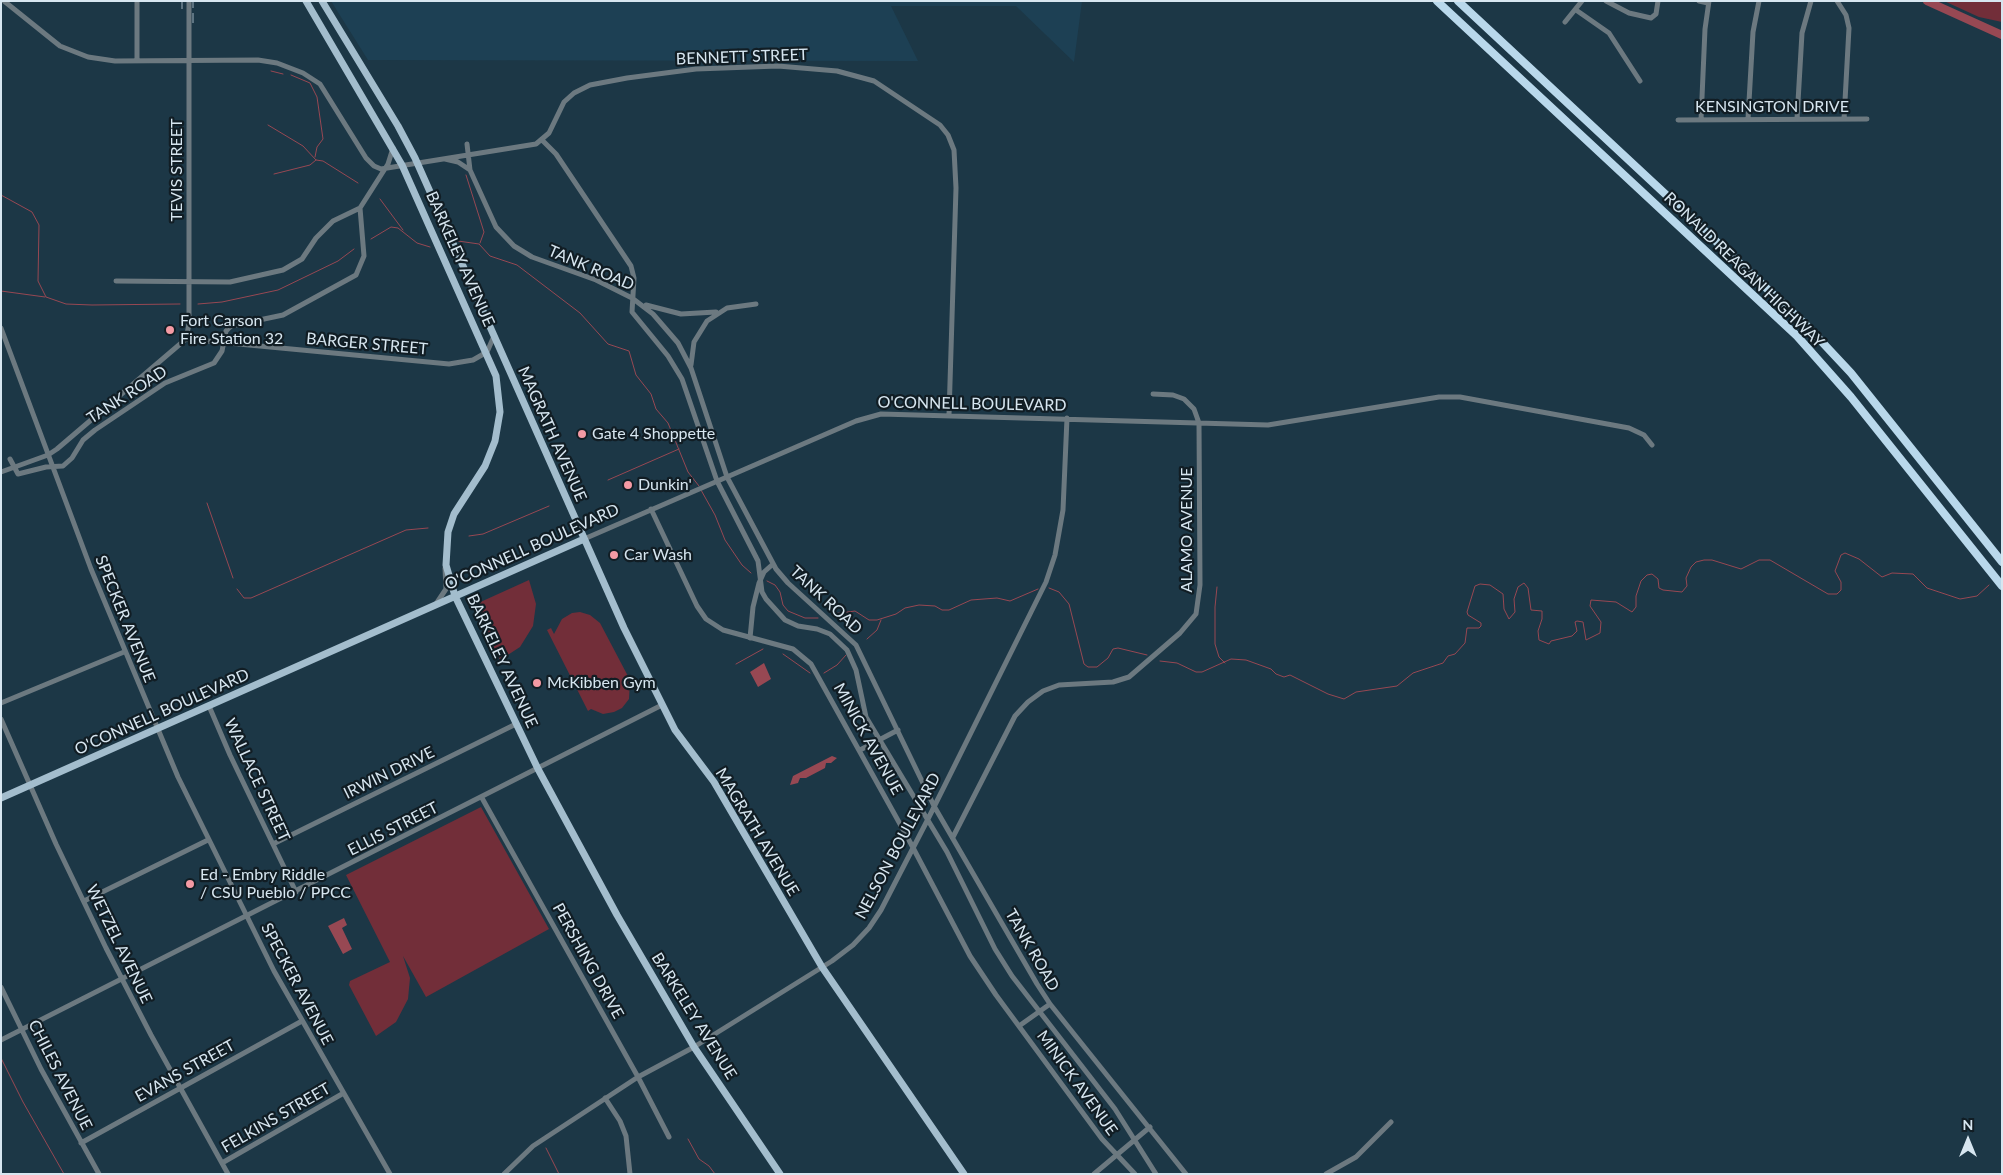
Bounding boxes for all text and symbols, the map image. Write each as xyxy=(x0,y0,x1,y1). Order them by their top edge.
street label: BENNETT STREET xyxy=(676,45,808,69)
street label: KENSINGTON DRIVE xyxy=(1695,97,1849,117)
street label: TEVIS STREET xyxy=(167,119,187,221)
street label: RONALD REAGAN HIGHWAY xyxy=(1660,188,1828,352)
street label: BARKELEY AVENUE xyxy=(422,189,498,329)
street label: TANK ROAD xyxy=(545,241,637,295)
place label: Fort Carson Fire Station 32 xyxy=(180,311,283,349)
marker: Fort Carson Fire Station 32 xyxy=(164,324,176,336)
street label: BARGER STREET xyxy=(305,329,429,359)
street label: TANK ROAD xyxy=(83,362,171,428)
street label: MAGRATH AVENUE xyxy=(514,363,590,505)
street label: O'CONNELL BOULEVARD xyxy=(877,393,1067,415)
place label: Gate 4 Shoppette xyxy=(592,424,715,444)
marker: Gate 4 Shoppette xyxy=(576,428,588,440)
street label: ALAMO AVENUE xyxy=(1177,468,1197,592)
place label: Dunkin' xyxy=(638,475,692,495)
marker: Dunkin' xyxy=(622,479,634,491)
street label: O'CONNELL BOULEVARD xyxy=(442,500,622,594)
place label: Car Wash xyxy=(624,545,692,565)
marker: Car Wash xyxy=(608,549,620,561)
street label: SPECKER AVENUE xyxy=(91,553,159,685)
street label: TANK ROAD xyxy=(786,562,866,638)
street label: BARKELEY AVENUE xyxy=(463,591,541,731)
street label: O'CONNELL BOULEVARD xyxy=(72,665,252,759)
place label: McKibben Gym xyxy=(547,673,656,693)
marker: McKibben Gym xyxy=(531,677,543,689)
street label: MINICK AVENUE xyxy=(829,680,907,798)
street label: WALLACE STREET xyxy=(220,715,294,845)
street label: IRWIN DRIVE xyxy=(341,743,437,803)
street label: MAGRATH AVENUE xyxy=(711,765,803,899)
street label: NELSON BOULEVARD xyxy=(851,770,945,922)
street label: ELLIS STREET xyxy=(345,798,441,860)
place label: Ed - Embry Riddle / CSU Pueblo / PPCC xyxy=(200,865,351,903)
marker: Ed - Embry Riddle / CSU Pueblo / PPCC xyxy=(184,878,196,890)
street label: WETZEL AVENUE xyxy=(82,882,156,1006)
street label: PERSHING DRIVE xyxy=(548,900,628,1022)
street label: TANK ROAD xyxy=(1001,906,1063,994)
street label: SPECKER AVENUE xyxy=(257,920,337,1048)
street label: BARKELEY AVENUE xyxy=(647,949,741,1083)
street label: CHILES AVENUE xyxy=(24,1017,96,1133)
street label: MINICK AVENUE xyxy=(1033,1027,1121,1139)
street label: EVANS STREET xyxy=(132,1036,238,1106)
street label: FELKINS STREET xyxy=(218,1079,334,1157)
north arrow xyxy=(1943,1115,1993,1165)
text: N xyxy=(1963,1116,1973,1133)

